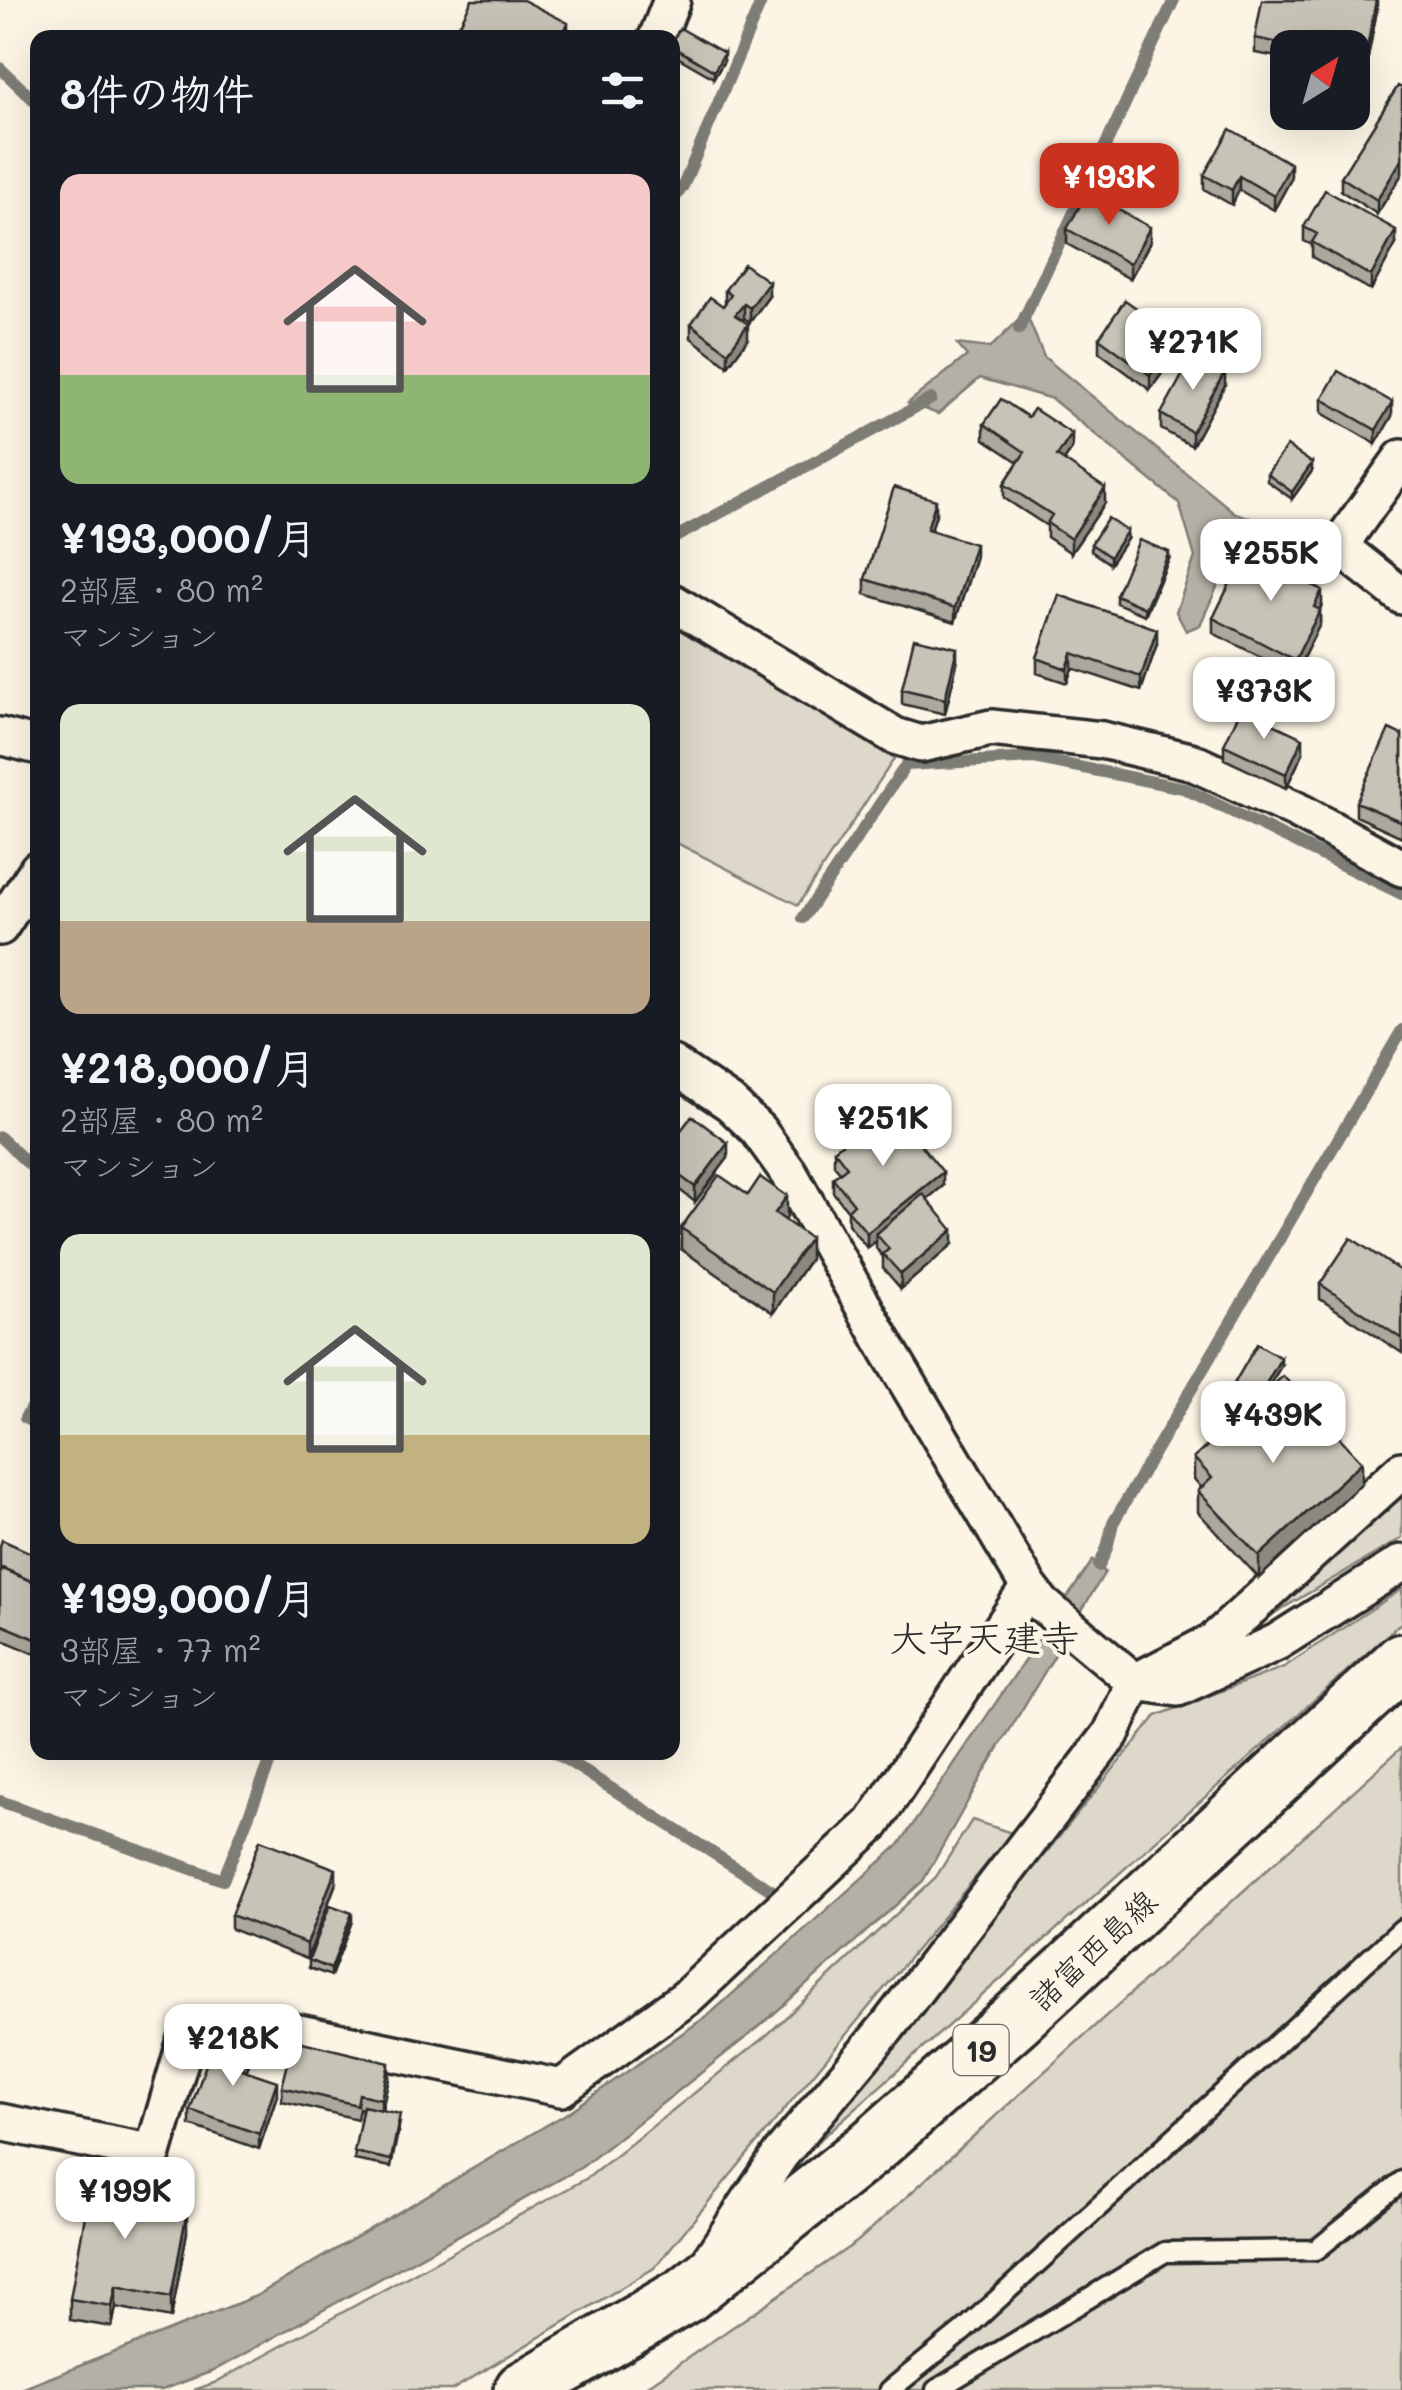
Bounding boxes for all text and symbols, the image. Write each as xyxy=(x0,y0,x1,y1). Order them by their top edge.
north arrow xyxy=(1270,30,1370,130)
map controls xyxy=(1270,30,1370,130)
icon: filters xyxy=(595,63,650,118)
text: 8件の物件 xyxy=(60,65,254,120)
pin: ¥193K xyxy=(1039,143,1179,228)
text: ¥193K xyxy=(1062,154,1156,196)
icon: home xyxy=(265,239,445,419)
pin: ¥271K xyxy=(1123,308,1263,393)
text: ¥271K xyxy=(1147,319,1239,361)
text: ¥193,000/月 xyxy=(60,509,317,564)
pin: ¥255K xyxy=(1201,519,1341,604)
text: ¥255K xyxy=(1222,530,1320,572)
text: 2部屋 · 80 m² xyxy=(60,568,263,610)
text: マンション xyxy=(60,614,219,656)
pin: ¥373K xyxy=(1194,657,1334,742)
text: ¥373K xyxy=(1215,668,1313,710)
icon: home xyxy=(265,769,445,949)
text: ¥218,000/月 xyxy=(60,1039,316,1094)
pin: ¥251K xyxy=(813,1084,953,1169)
text: ¥251K xyxy=(837,1095,929,1137)
text: 2部屋 · 80 m² xyxy=(60,1098,263,1140)
text: マンション xyxy=(60,1144,219,1186)
icon: home xyxy=(265,1299,445,1479)
pin: ¥439K xyxy=(1203,1381,1343,1466)
text: ¥439K xyxy=(1223,1392,1323,1434)
text: ¥199,000/月 xyxy=(60,1569,317,1624)
district label: 大字天建寺 xyxy=(889,1612,1079,1662)
text: 3部屋 · 77 m² xyxy=(60,1628,261,1670)
text: マンション xyxy=(60,1674,219,1716)
street label: 諸富西島線 xyxy=(1019,1879,1165,2019)
pin: ¥218K xyxy=(163,2004,303,2089)
text: ¥218K xyxy=(186,2015,280,2057)
road number: 19 xyxy=(954,2025,1008,2075)
pin: ¥199K xyxy=(55,2157,195,2242)
text: ¥199K xyxy=(78,2168,172,2210)

